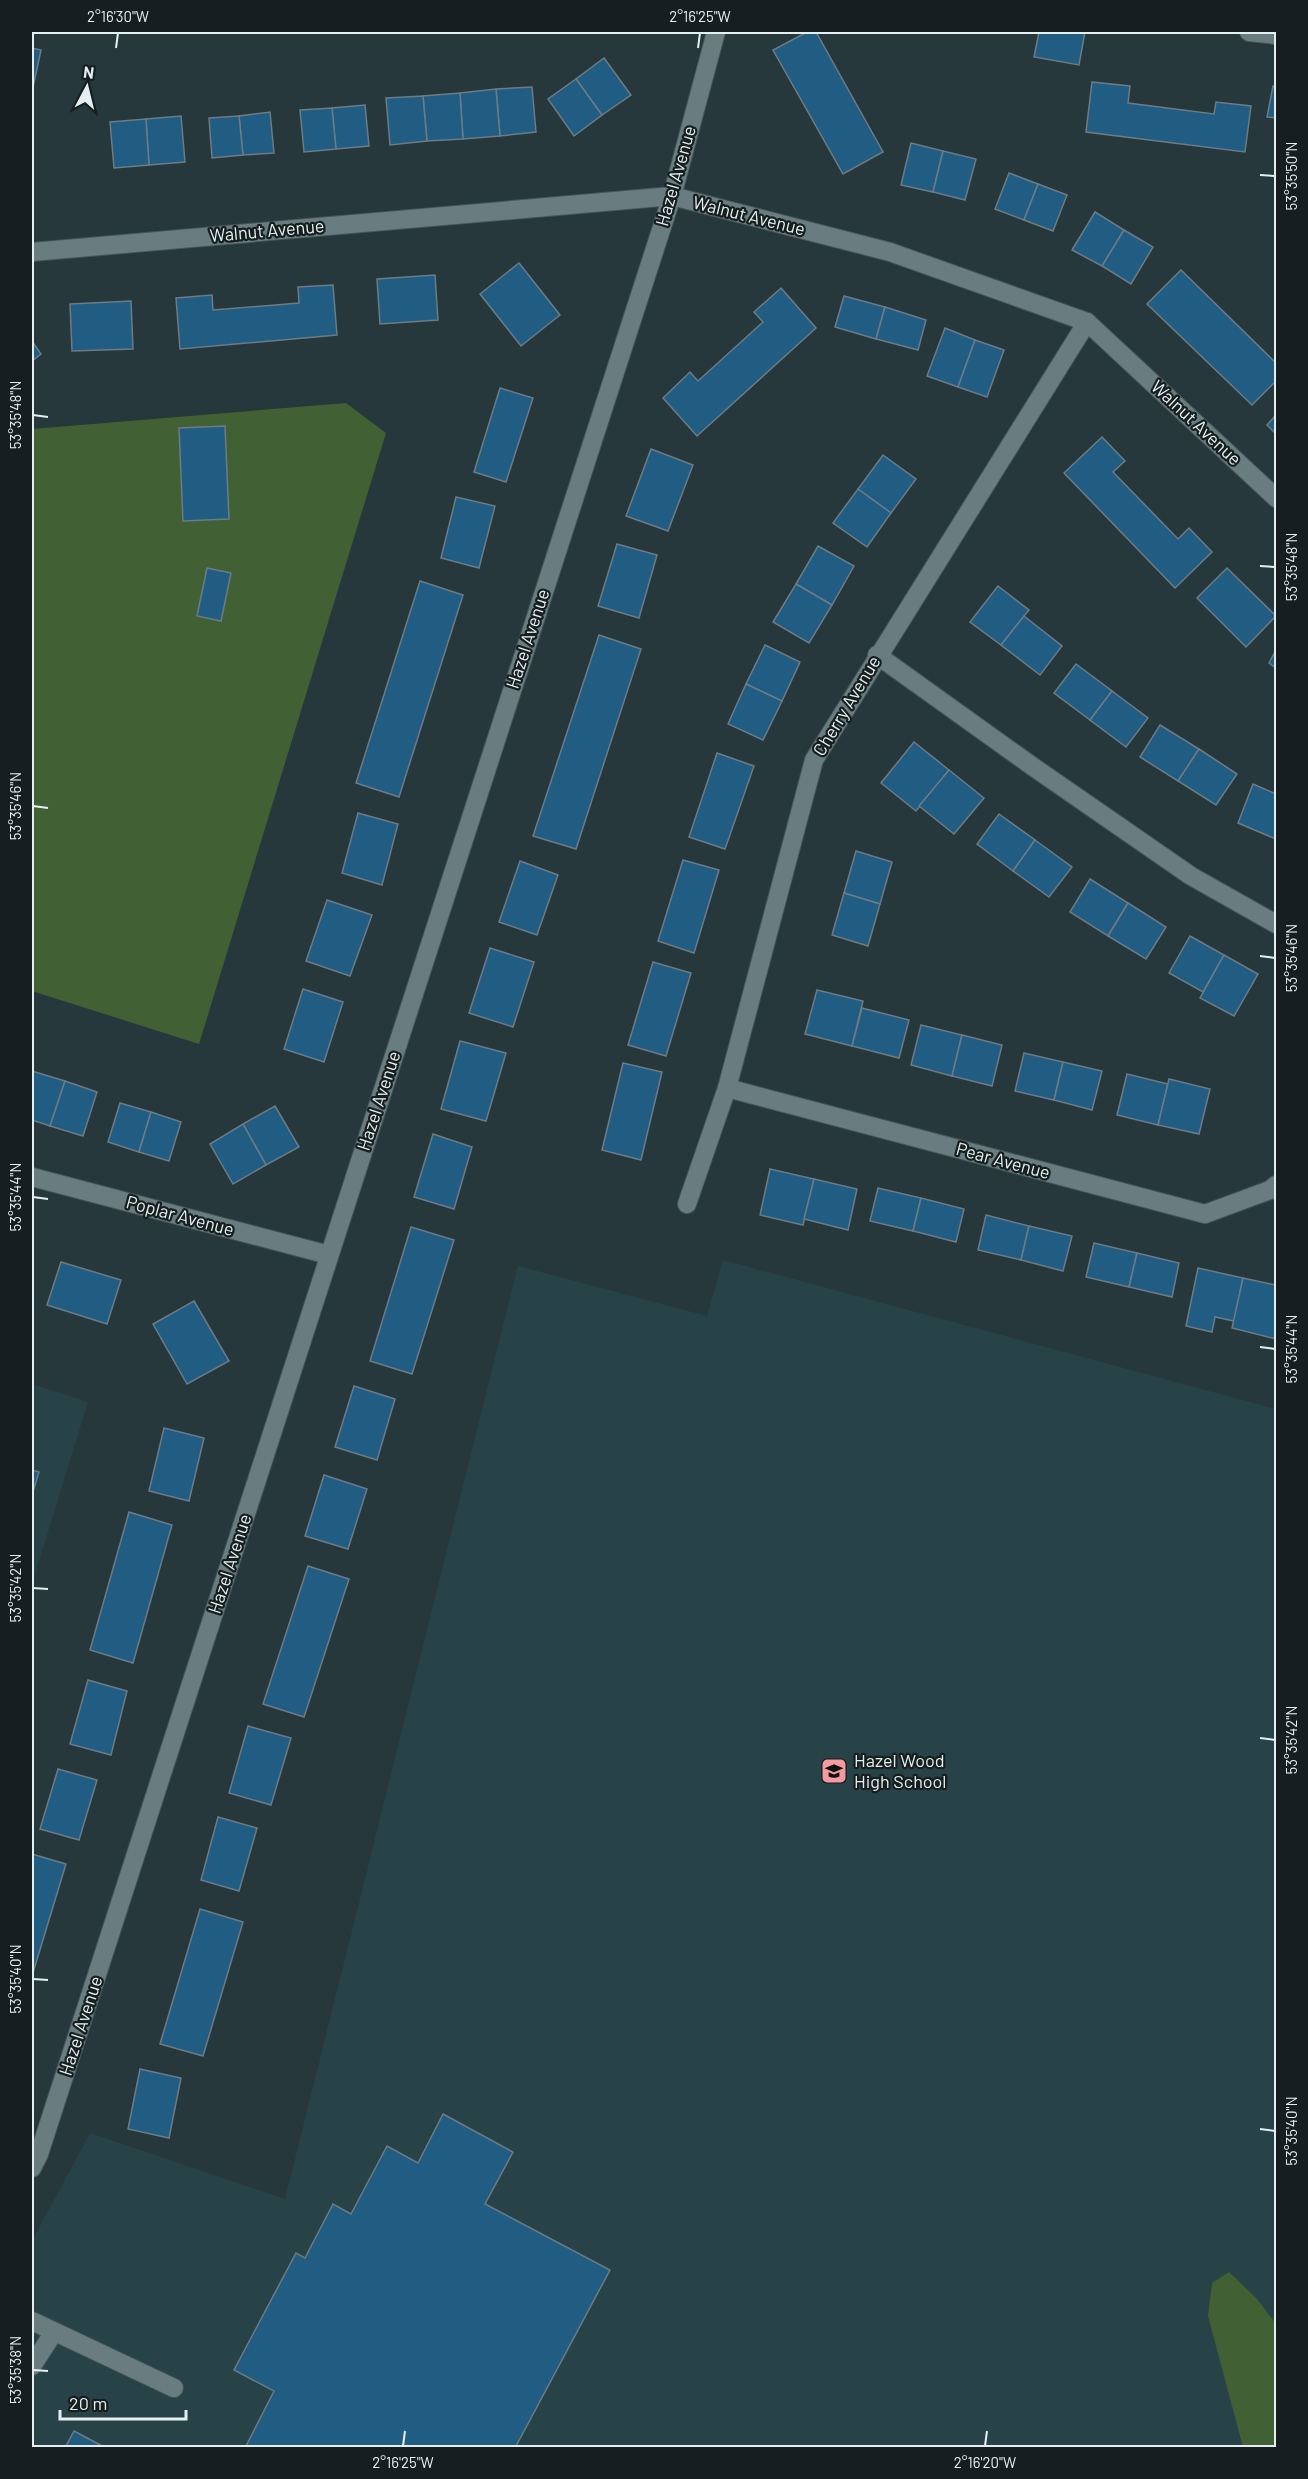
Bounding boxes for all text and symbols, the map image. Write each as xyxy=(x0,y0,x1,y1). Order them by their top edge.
text: 2°16'30"W xyxy=(87,7,149,25)
text: 2°16'25"W xyxy=(669,7,731,25)
north arrow xyxy=(57,57,117,117)
text: N xyxy=(82,62,95,82)
street label: Hazel Avenue xyxy=(650,123,700,229)
text: 53°35'50"N xyxy=(1282,142,1300,210)
street label: Walnut Avenue xyxy=(691,190,808,240)
street label: Walnut Avenue xyxy=(209,214,325,246)
street label: Walnut Avenue xyxy=(1147,375,1246,470)
text: 53°35'48"N xyxy=(6,381,24,449)
text: 53°35'48"N xyxy=(1282,533,1300,601)
street label: Hazel Avenue xyxy=(501,586,554,691)
street label: Cherry Avenue xyxy=(808,651,885,759)
text: 53°35'46"N xyxy=(6,772,24,840)
text: 53°35'46"N xyxy=(1282,924,1300,992)
street label: Hazel Avenue xyxy=(352,1048,405,1153)
street label: Pear Avenue xyxy=(954,1137,1053,1183)
text: 53°35'44"N xyxy=(6,1163,24,1231)
street label: Poplar Avenue xyxy=(124,1190,237,1240)
text: 53°35'44"N xyxy=(1282,1315,1300,1383)
street label: Hazel Avenue xyxy=(203,1511,256,1616)
text: 53°35'42"N xyxy=(6,1554,24,1622)
text: 53°35'42"N xyxy=(1282,1706,1300,1774)
place label: Hazel Wood High School xyxy=(854,1749,947,1792)
school or university icon: Hazel Wood High School xyxy=(819,1756,849,1786)
text: 53°35'40"N xyxy=(6,1944,24,2014)
street label: Hazel Avenue xyxy=(54,1973,107,2078)
text: 53°35'40"N xyxy=(1282,2096,1300,2166)
text: 53°35'38"N xyxy=(6,2336,24,2404)
scale bar xyxy=(60,2383,186,2421)
text: 20 m xyxy=(69,2392,107,2414)
text: 2°16'25"W xyxy=(372,2453,434,2471)
text: 2°16'20"W xyxy=(954,2453,1016,2471)

